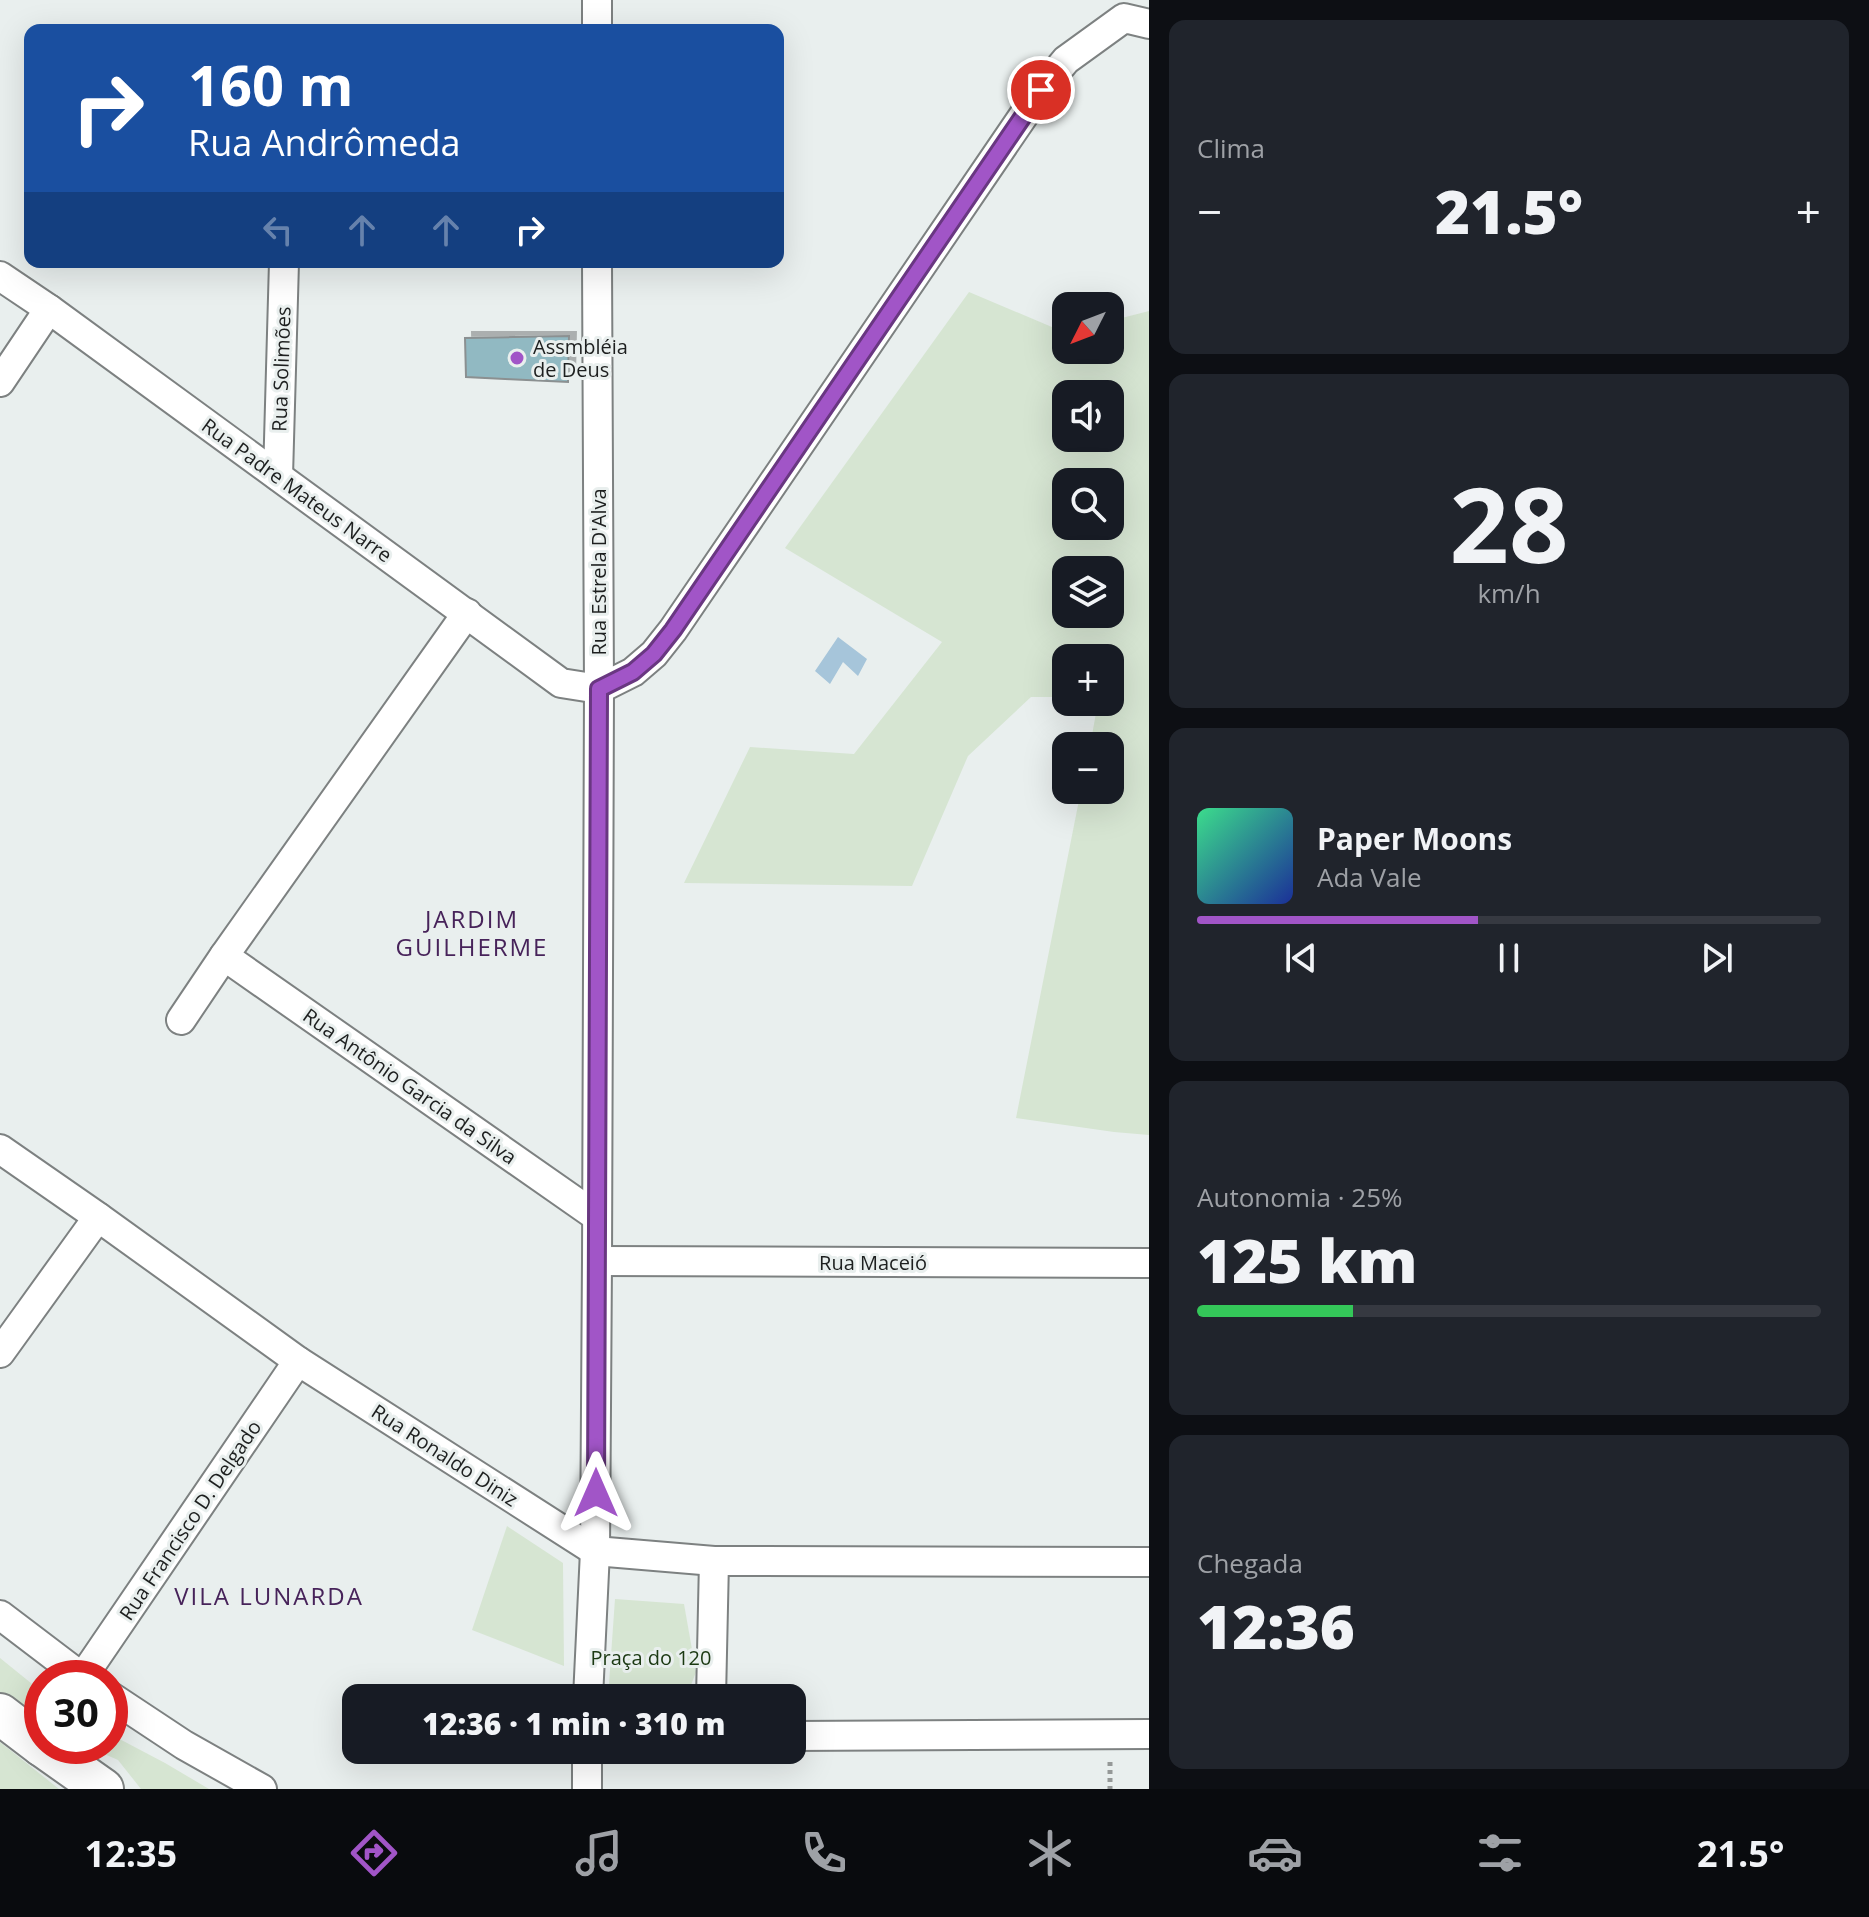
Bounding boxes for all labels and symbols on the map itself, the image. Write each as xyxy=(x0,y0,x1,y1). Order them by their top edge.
pin xyxy=(1007,56,1075,124)
north arrow xyxy=(1052,292,1124,364)
street label: Rua Solimões xyxy=(265,306,297,432)
place label: Assmbléia de Deus xyxy=(533,333,628,383)
marker: Assmbléia de Deus xyxy=(508,349,526,367)
street label: Rua Padre Mateus Narre xyxy=(196,412,398,568)
street label: Rua Estrela D'Alva xyxy=(585,488,612,656)
district label: JARDIM GUILHERME xyxy=(396,902,548,963)
street label: Rua Antônio Garcia da Silva xyxy=(298,1002,522,1170)
street label: Rua Maceió xyxy=(819,1249,927,1276)
street label: Rua Ronaldo Diniz xyxy=(367,1398,523,1512)
street label: Rua Francisco D. Delgado xyxy=(113,1415,267,1625)
position arrow xyxy=(554,1451,638,1535)
district label: VILA LUNARDA xyxy=(174,1579,364,1612)
park label: Praça do 120 xyxy=(591,1644,711,1671)
speed limit sign: 30 xyxy=(24,1660,128,1764)

